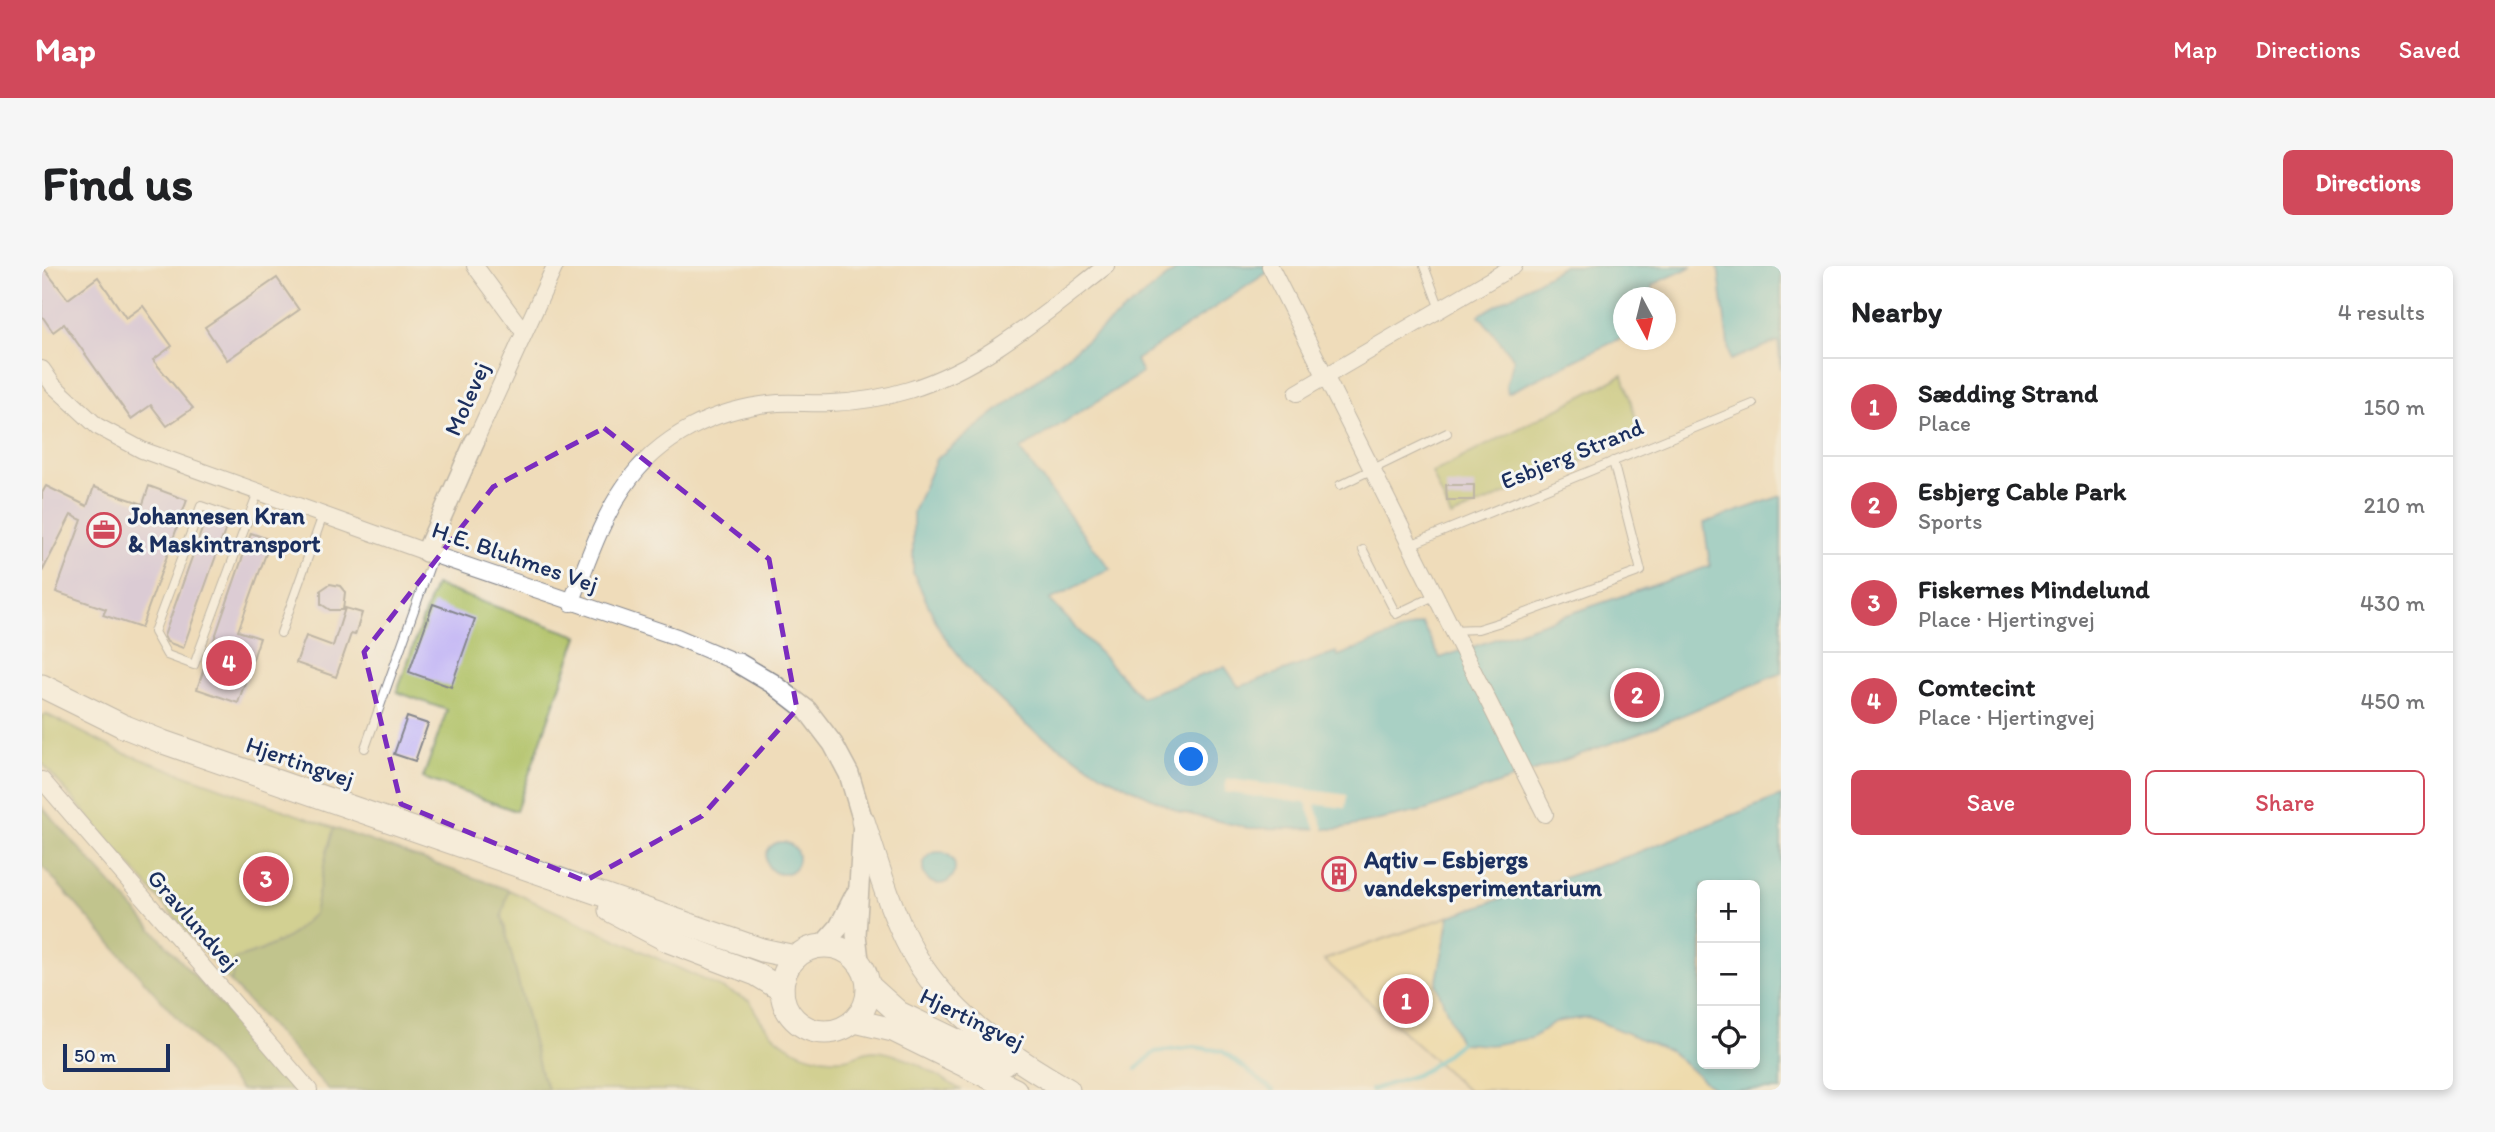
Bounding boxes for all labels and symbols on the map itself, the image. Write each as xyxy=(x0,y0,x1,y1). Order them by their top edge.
north arrow xyxy=(1613,287,1676,350)
street label: Molevej xyxy=(437,357,496,440)
street label: Esbjerg Strand xyxy=(1496,412,1647,495)
place label: Johannesen Kran & Maskintransport xyxy=(127,501,320,559)
office icon: Johannesen Kran & Maskintransport xyxy=(85,511,123,549)
street label: H.E. Bluhmes Vej xyxy=(428,515,602,599)
pin: 4 xyxy=(206,637,252,689)
pin: 2 xyxy=(1614,669,1660,721)
street label: Hjertingvej xyxy=(242,729,358,794)
your location xyxy=(1174,742,1208,776)
place label: Aqtiv – Esbjergs vandeksperimentarium xyxy=(1363,845,1603,903)
pin: 3 xyxy=(243,853,289,905)
building icon: Aqtiv – Esbjergs vandeksperimentarium xyxy=(1320,855,1358,893)
street label: Gravlundvej xyxy=(142,863,245,976)
pin: 1 xyxy=(1383,975,1429,1027)
street label: Hjertingvej xyxy=(915,981,1029,1056)
scale bar xyxy=(63,1041,170,1073)

